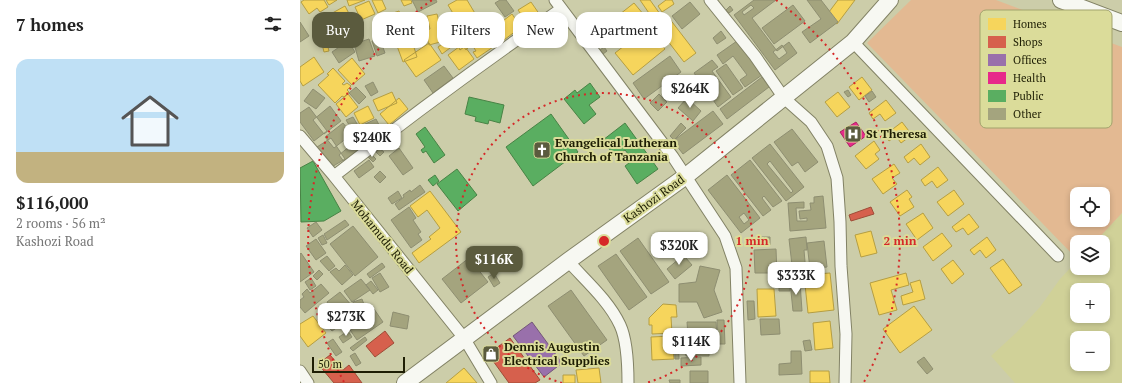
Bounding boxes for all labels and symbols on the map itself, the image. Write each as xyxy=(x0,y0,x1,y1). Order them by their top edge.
legend xyxy=(980,10,1112,128)
text: Homes xyxy=(1013,17,1047,31)
text: Shops xyxy=(1013,35,1043,49)
text: Offices xyxy=(1013,53,1047,67)
text: Health xyxy=(1013,71,1046,85)
pin: $264K xyxy=(662,75,718,109)
text: Public xyxy=(1013,89,1044,103)
text: Other xyxy=(1013,107,1042,121)
pin: $240K xyxy=(344,124,400,158)
hospital icon: St Theresa xyxy=(843,124,863,144)
place label: St Theresa xyxy=(866,126,927,141)
place label: Evangelical Lutheran Church of Tanzania xyxy=(555,135,677,164)
church icon: Evangelical Lutheran Church of Tanzania xyxy=(532,140,552,160)
street label: Kashozi Road xyxy=(620,171,687,226)
street label: Mohamudu Road xyxy=(348,197,417,277)
pin: $320K xyxy=(651,232,707,266)
text: 1 min xyxy=(736,233,769,248)
text: 2 min xyxy=(884,233,917,248)
centre of rings xyxy=(597,234,611,248)
pin: $116K xyxy=(466,246,522,280)
pin: $333K xyxy=(768,262,824,296)
pin: $273K xyxy=(318,303,374,337)
pin: $114K xyxy=(663,328,719,362)
place label: Dennis Augustin Electrical Supplies xyxy=(504,339,610,368)
shop icon: Dennis Augustin Electrical Supplies xyxy=(481,344,501,364)
scale bar xyxy=(312,355,405,374)

